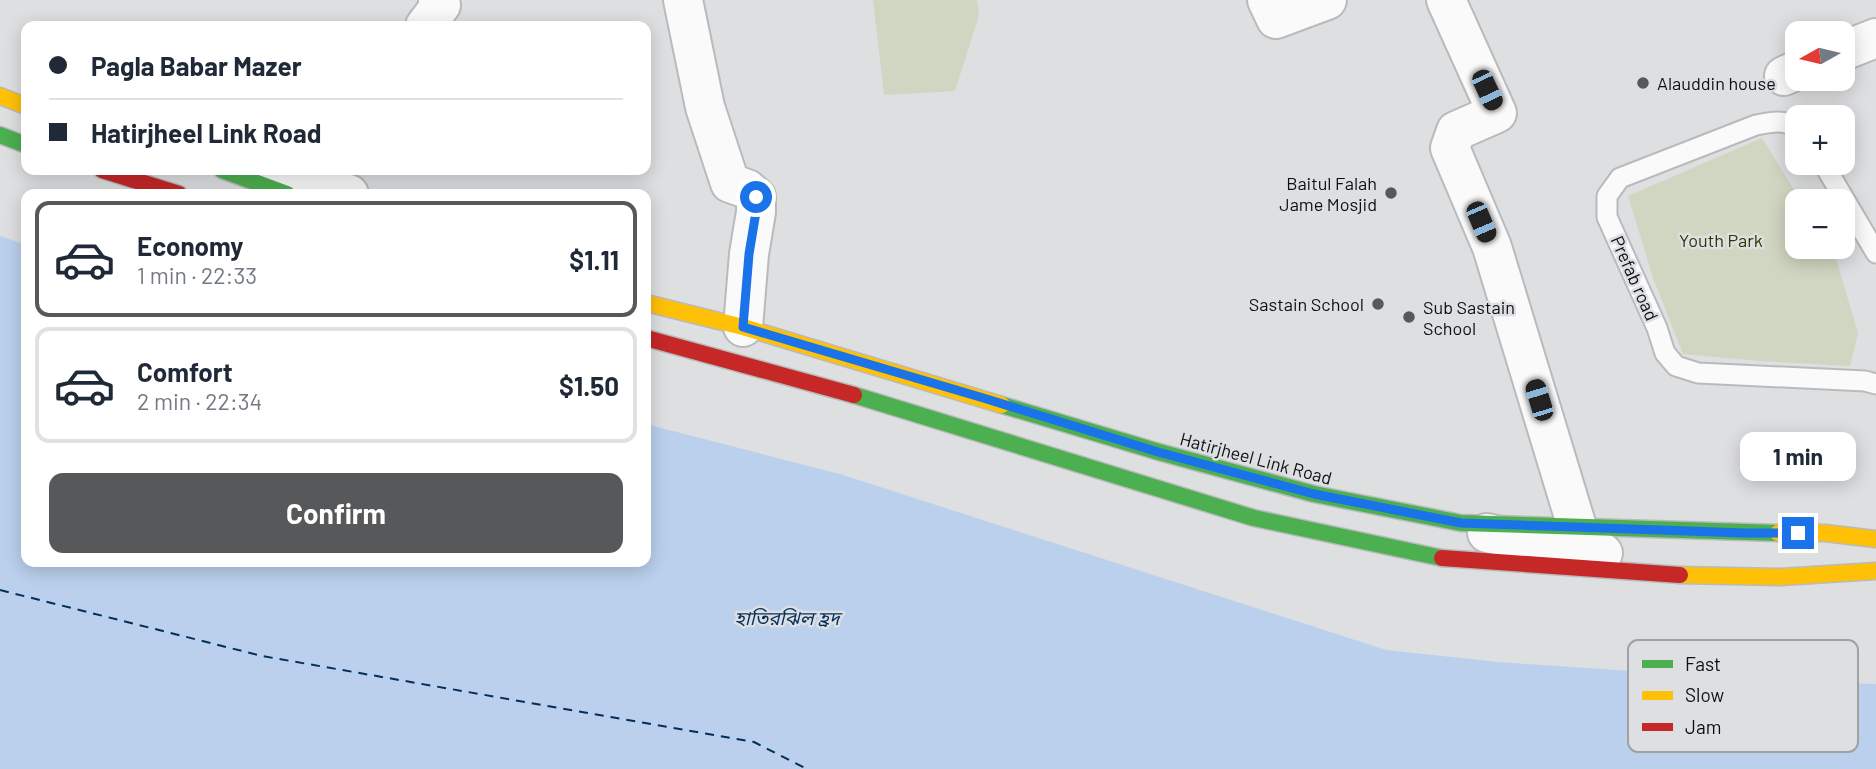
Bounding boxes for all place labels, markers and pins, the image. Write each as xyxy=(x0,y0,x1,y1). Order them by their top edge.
place label: Alauddin house xyxy=(1657,72,1776,94)
marker: Alauddin house xyxy=(1635,75,1651,91)
place label: Baitul Falah Jame Mosjid xyxy=(1279,172,1377,215)
marker: Baitul Falah Jame Mosjid xyxy=(1383,185,1399,201)
place label: Sastain School xyxy=(1249,293,1364,315)
marker: Sastain School xyxy=(1370,296,1386,312)
place label: Sub Sastain School xyxy=(1423,296,1515,339)
marker: Sub Sastain School xyxy=(1401,309,1417,325)

